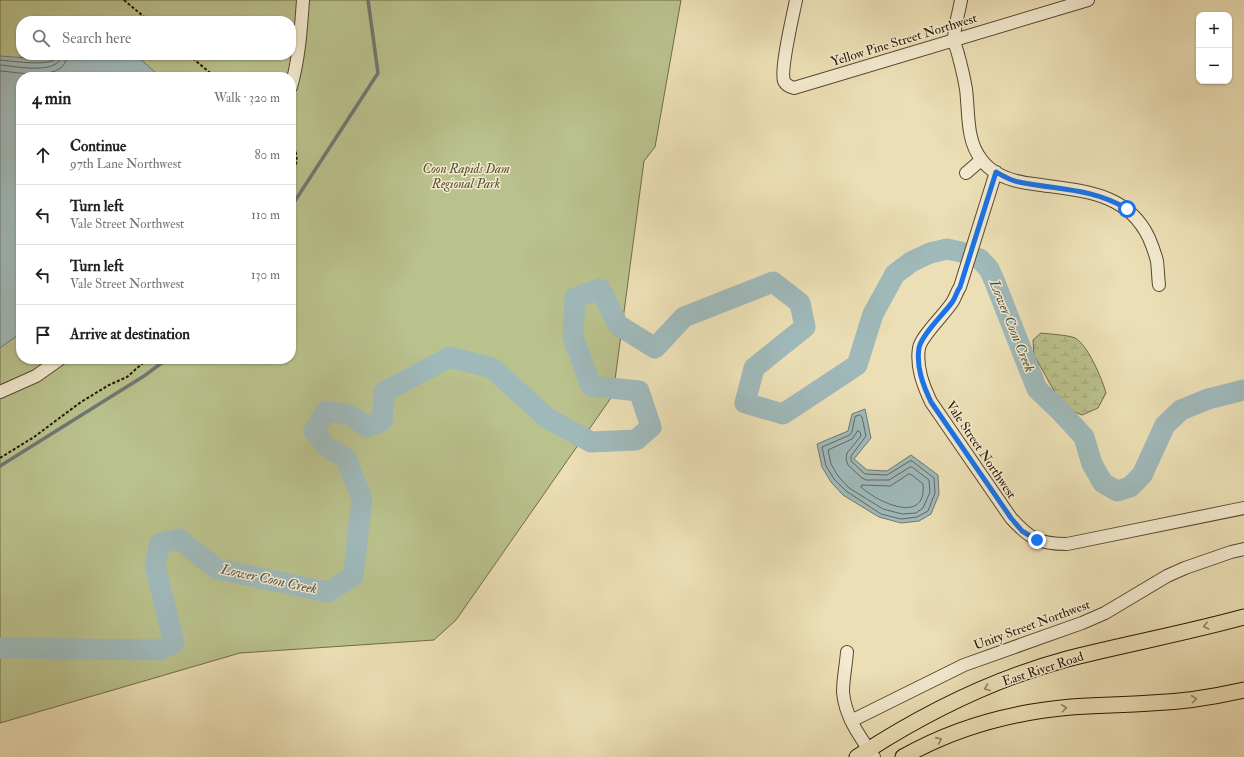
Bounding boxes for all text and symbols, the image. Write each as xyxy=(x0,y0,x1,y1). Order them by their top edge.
street label: Yellow Pine Street Northwest xyxy=(829,10,979,70)
map controls xyxy=(1196,12,1232,84)
button: + xyxy=(1196,12,1232,48)
search box xyxy=(16,16,296,60)
icon: search xyxy=(30,27,52,49)
text: Search here xyxy=(62,29,131,48)
button: − xyxy=(1196,48,1232,84)
text: 4 min xyxy=(32,88,71,109)
text: Walk · 320 m xyxy=(214,90,280,106)
text: Continue xyxy=(70,137,126,156)
icon: ahead xyxy=(32,144,54,166)
text: 80 m xyxy=(254,147,280,163)
text: 97th Lane Northwest xyxy=(70,156,181,172)
park label: Coon Rapids Dam Regional Park xyxy=(422,161,510,192)
text: Turn left xyxy=(70,197,124,216)
route start xyxy=(1118,200,1136,218)
icon: left xyxy=(32,204,54,226)
text: 110 m xyxy=(251,207,280,223)
text: Vale Street Northwest xyxy=(70,216,184,232)
text: Turn left xyxy=(70,257,124,276)
icon: left xyxy=(32,264,54,286)
text: 130 m xyxy=(251,267,280,283)
text: Vale Street Northwest xyxy=(70,276,184,292)
water label: Lower Coon Creek xyxy=(985,277,1038,375)
icon: arrive xyxy=(32,324,54,346)
text: Arrive at destination xyxy=(70,325,190,344)
street label: Vale Street Northwest xyxy=(942,398,1020,502)
route end xyxy=(1028,531,1046,549)
water label: Lower Coon Creek xyxy=(218,560,319,598)
street label: Unity Street Northwest xyxy=(972,596,1093,654)
one-way arrow xyxy=(1203,621,1210,630)
street label: East River Road xyxy=(1000,648,1086,690)
one-way arrow xyxy=(984,683,991,691)
one-way arrow xyxy=(1191,695,1197,704)
one-way arrow xyxy=(1061,704,1067,713)
one-way arrow xyxy=(934,737,942,745)

